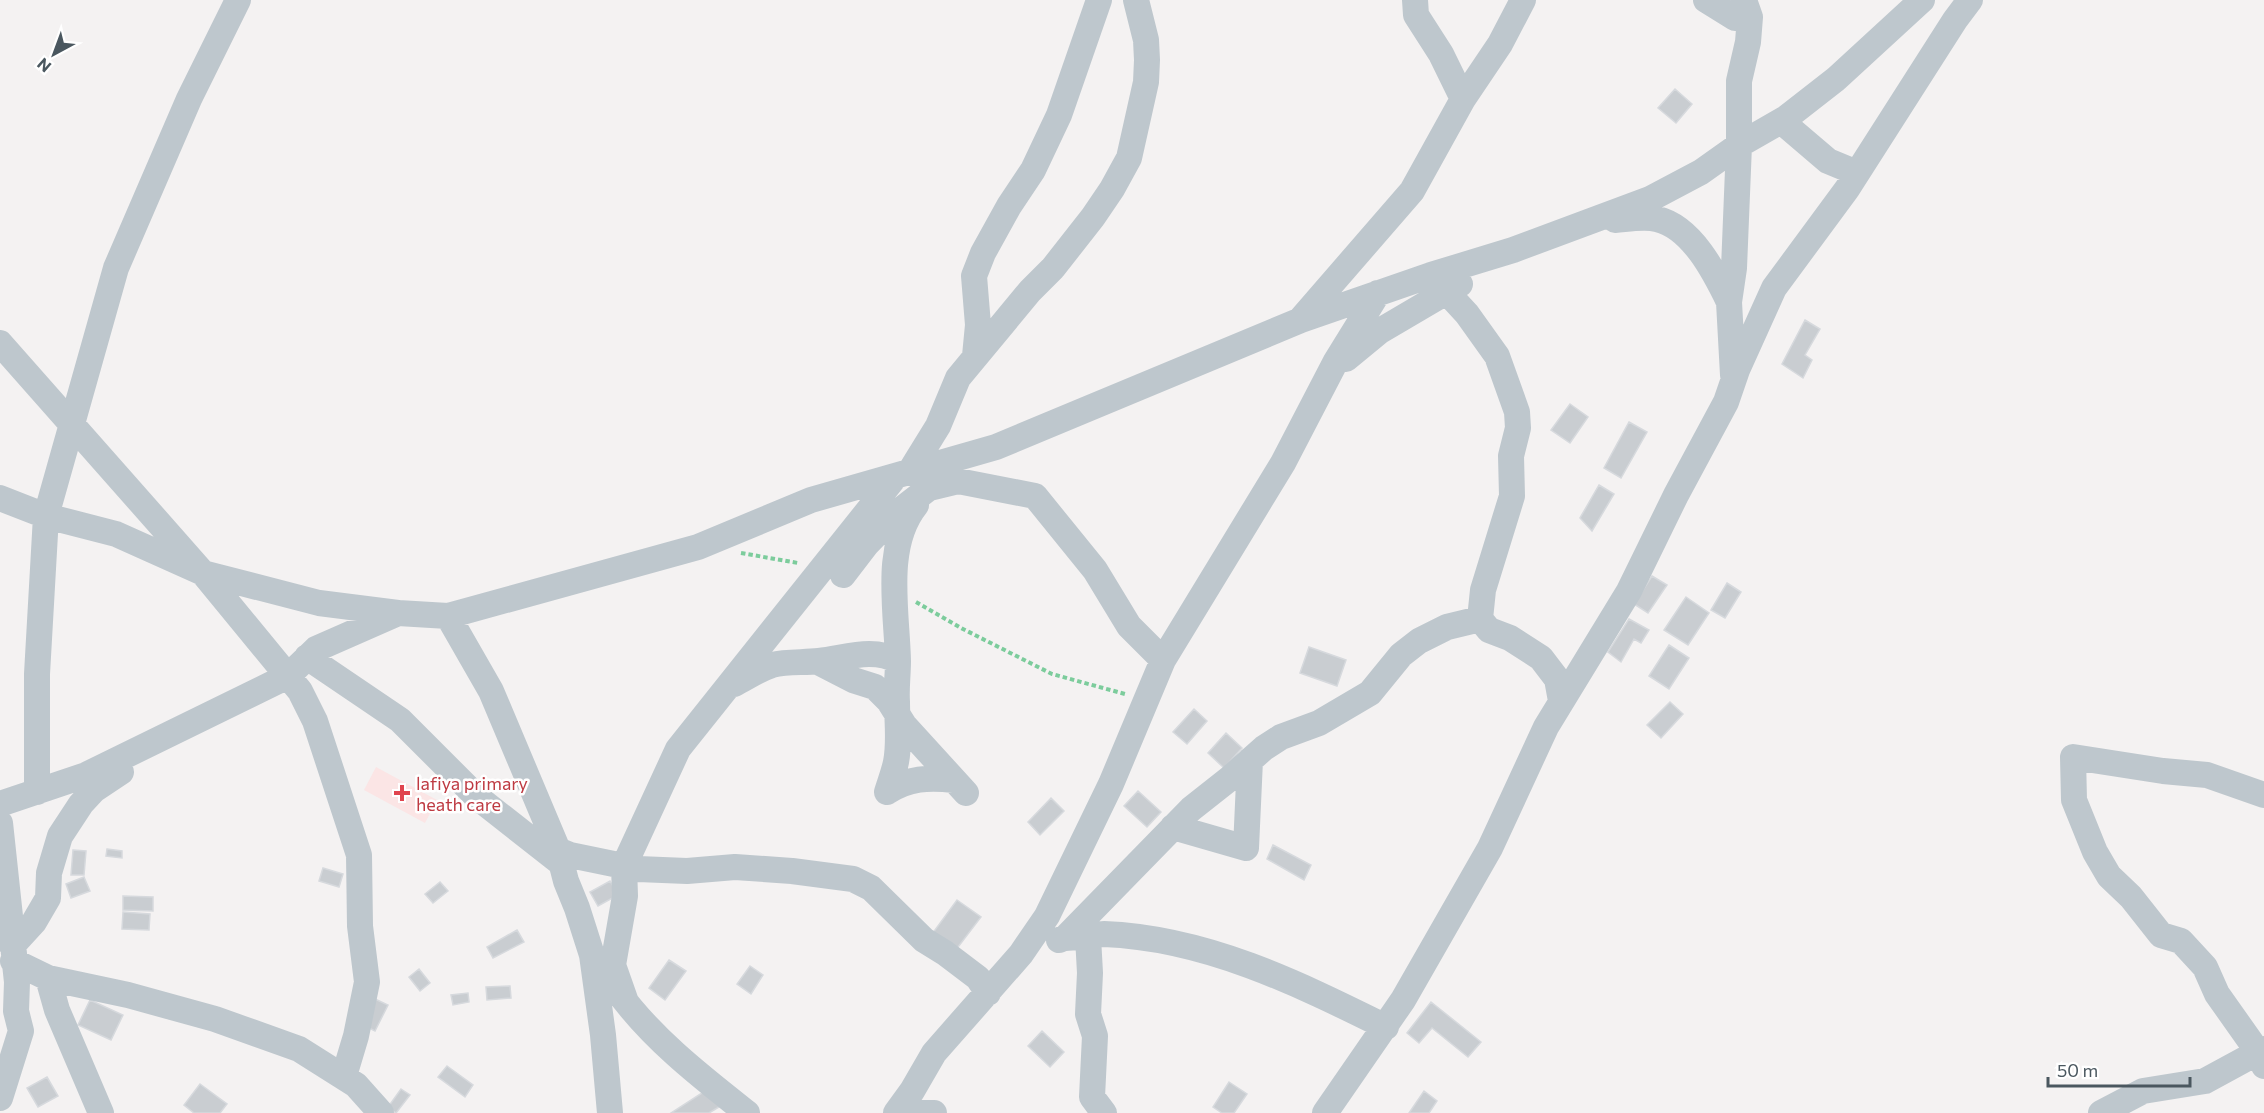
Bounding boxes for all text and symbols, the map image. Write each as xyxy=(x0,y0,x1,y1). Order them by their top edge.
north arrow xyxy=(24,24,84,84)
text: N xyxy=(33,55,55,77)
place label: lafiya primary heath care xyxy=(416,772,528,815)
marker: lafiya primary heath care xyxy=(393,784,411,802)
scale bar xyxy=(2048,1050,2190,1088)
text: 50 m xyxy=(2057,1059,2098,1081)

